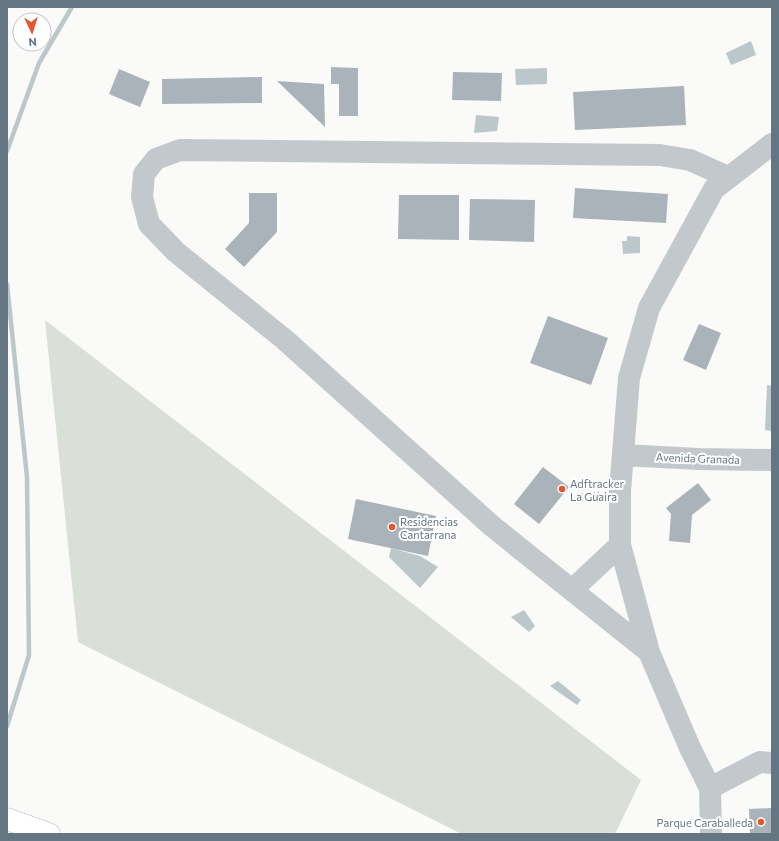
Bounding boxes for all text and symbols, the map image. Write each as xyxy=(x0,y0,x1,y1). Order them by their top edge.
north arrow xyxy=(12,12,52,52)
text: N xyxy=(28,36,37,49)
street label: Avenida Granada xyxy=(656,450,740,466)
place label: Adftracker La Guaira xyxy=(570,477,625,503)
marker: Adftracker La Guaira xyxy=(557,484,567,494)
place label: Residencias Cantarrana xyxy=(400,515,458,541)
marker: Residencias Cantarrana xyxy=(387,522,397,532)
place label: Parque Caraballeda xyxy=(657,816,753,829)
marker: Parque Caraballeda xyxy=(756,817,766,827)

